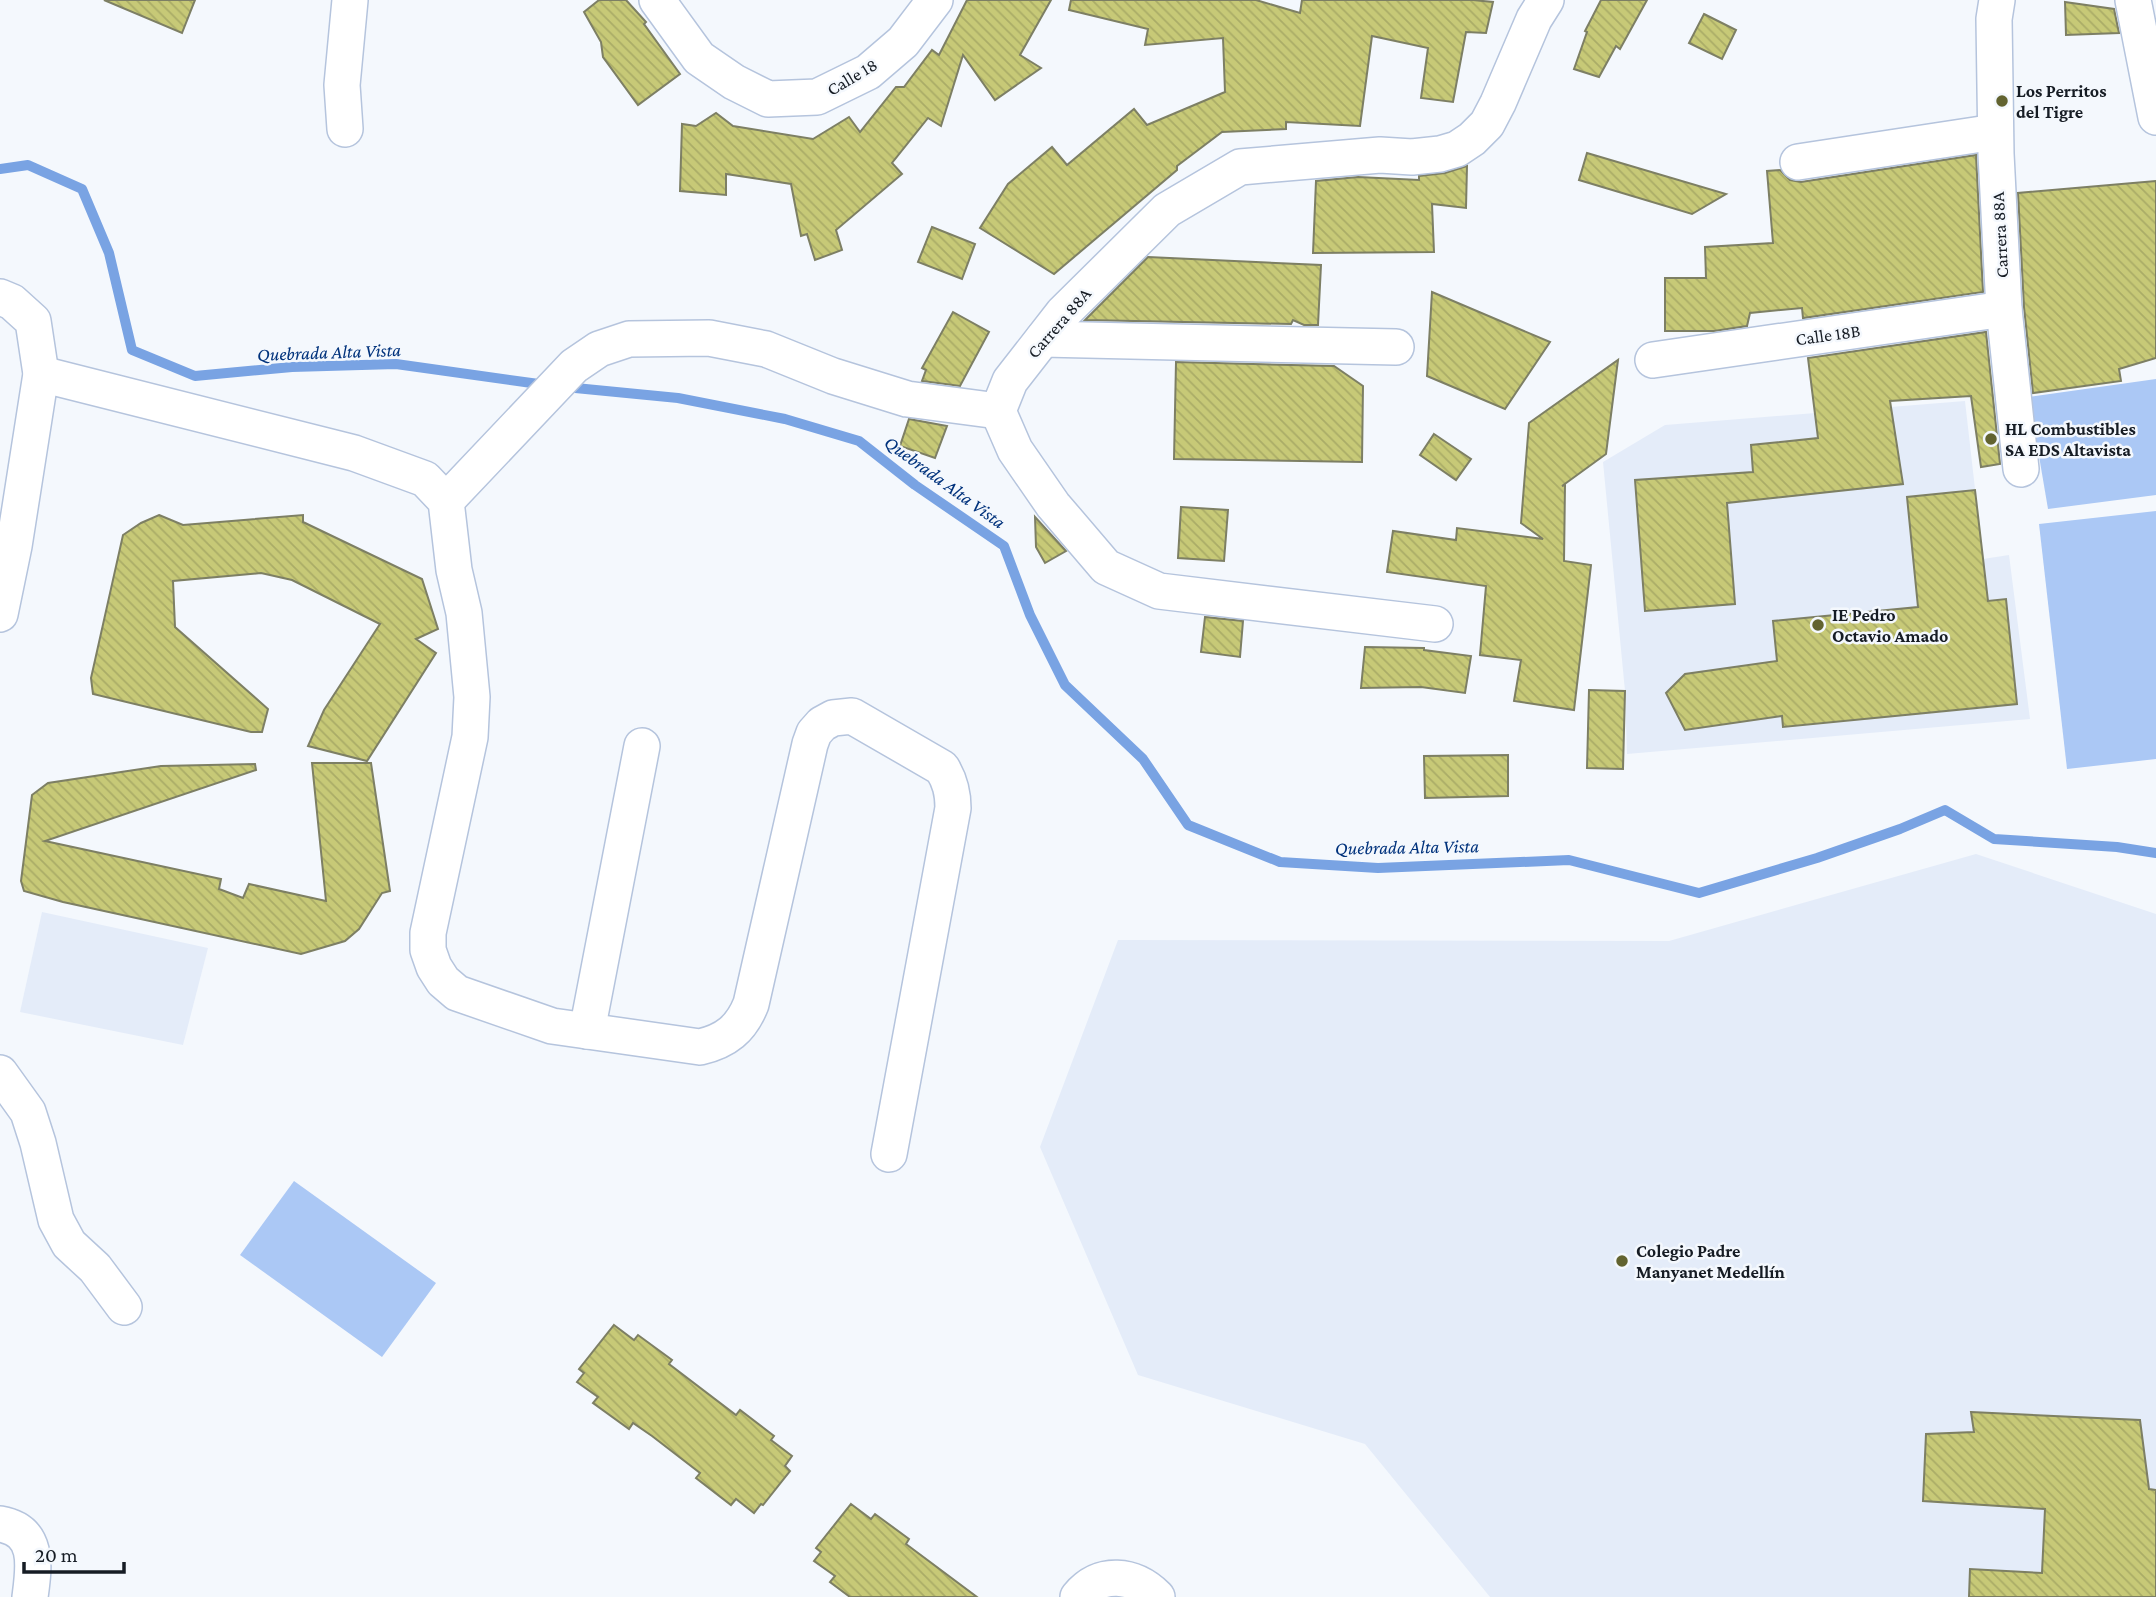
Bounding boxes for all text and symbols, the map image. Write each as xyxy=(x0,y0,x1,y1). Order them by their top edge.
street label: Calle 18 xyxy=(823,54,881,100)
place label: Los Perritos del Tigre xyxy=(2016,81,2106,122)
marker: Los Perritos del Tigre xyxy=(1994,93,2010,109)
street label: Carrera 88A xyxy=(1988,191,2012,279)
street label: Carrera 88A xyxy=(1023,283,1095,362)
street label: Calle 18B xyxy=(1794,321,1862,349)
water label: Quebrada Alta Vista xyxy=(257,339,401,365)
place label: HL Combustibles SA EDS Altavista xyxy=(2005,419,2136,460)
water label: Quebrada Alta Vista xyxy=(881,431,1010,533)
marker: HL Combustibles SA EDS Altavista xyxy=(1983,431,1999,447)
place label: IE Pedro Octavio Amado xyxy=(1832,605,1948,646)
marker: IE Pedro Octavio Amado xyxy=(1810,617,1826,633)
water label: Quebrada Alta Vista xyxy=(1335,835,1479,859)
place label: Colegio Padre Manyanet Medellín xyxy=(1636,1241,1786,1282)
marker: Colegio Padre Manyanet Medellín xyxy=(1614,1253,1630,1269)
scale bar xyxy=(24,1530,124,1574)
text: 20 m xyxy=(35,1543,78,1567)

